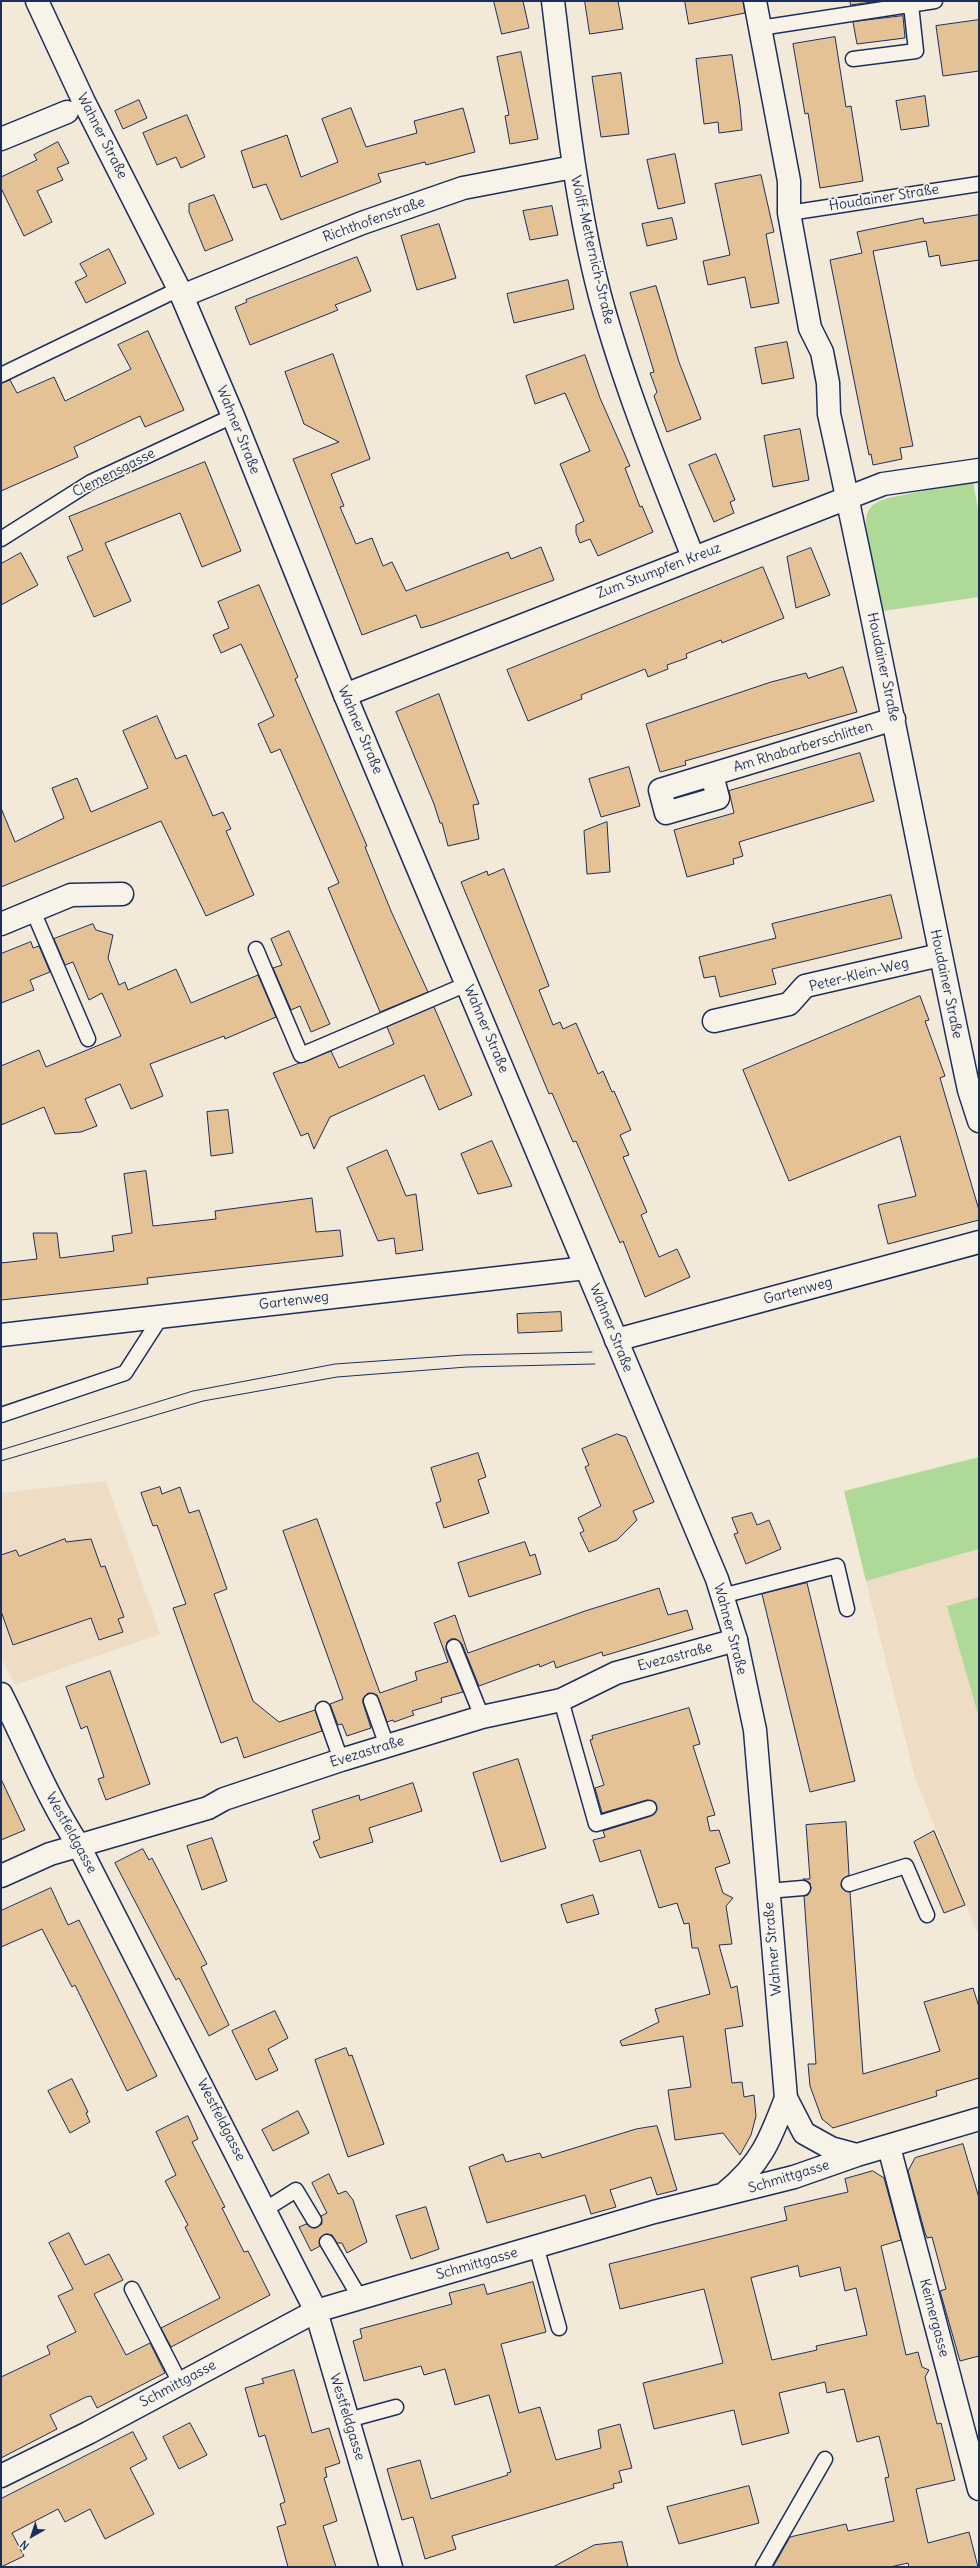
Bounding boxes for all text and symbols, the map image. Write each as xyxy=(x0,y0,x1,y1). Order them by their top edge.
street label: Wahner Straße xyxy=(73,90,131,182)
street label: Wolff-Metternich-Straße xyxy=(567,174,617,326)
street label: Houdainer Straße xyxy=(828,181,940,215)
street label: Richthofenstraße xyxy=(321,194,427,246)
street label: Wahner Straße xyxy=(213,383,263,477)
street label: Clemensgasse xyxy=(70,445,158,501)
street label: Zum Stumpfen Kreuz xyxy=(595,540,723,602)
street label: Houdainer Straße xyxy=(863,611,903,723)
street label: Wahner Straße xyxy=(334,683,386,777)
street label: Am Rhabarberschlitten xyxy=(731,718,875,776)
street label: Houdainer Straße xyxy=(926,928,966,1040)
street label: Peter-Klein-Weg xyxy=(807,955,911,995)
street label: Wahner Straße xyxy=(460,982,512,1076)
street label: Gartenweg xyxy=(762,1274,834,1308)
street label: Wahner Straße xyxy=(586,1281,636,1375)
street label: Gartenweg xyxy=(258,1288,330,1314)
street label: Wahner Straße xyxy=(710,1581,750,1677)
street label: Evezastraße xyxy=(636,1639,714,1675)
street label: Evezastraße xyxy=(328,1733,406,1771)
street label: Westfeldgasse xyxy=(42,1790,100,1876)
street label: Wahner Straße xyxy=(761,1901,785,1997)
street label: Westfeldgasse xyxy=(193,2076,249,2164)
street label: Schmittgasse xyxy=(746,2157,832,2197)
street label: Schmittgasse xyxy=(434,2244,520,2284)
street label: Keimergasse xyxy=(915,2277,953,2359)
street label: Schmittgasse xyxy=(137,2357,219,2411)
street label: Westfeldgasse xyxy=(326,2371,368,2463)
north arrow xyxy=(12,2516,52,2556)
text: N xyxy=(17,2537,32,2553)

